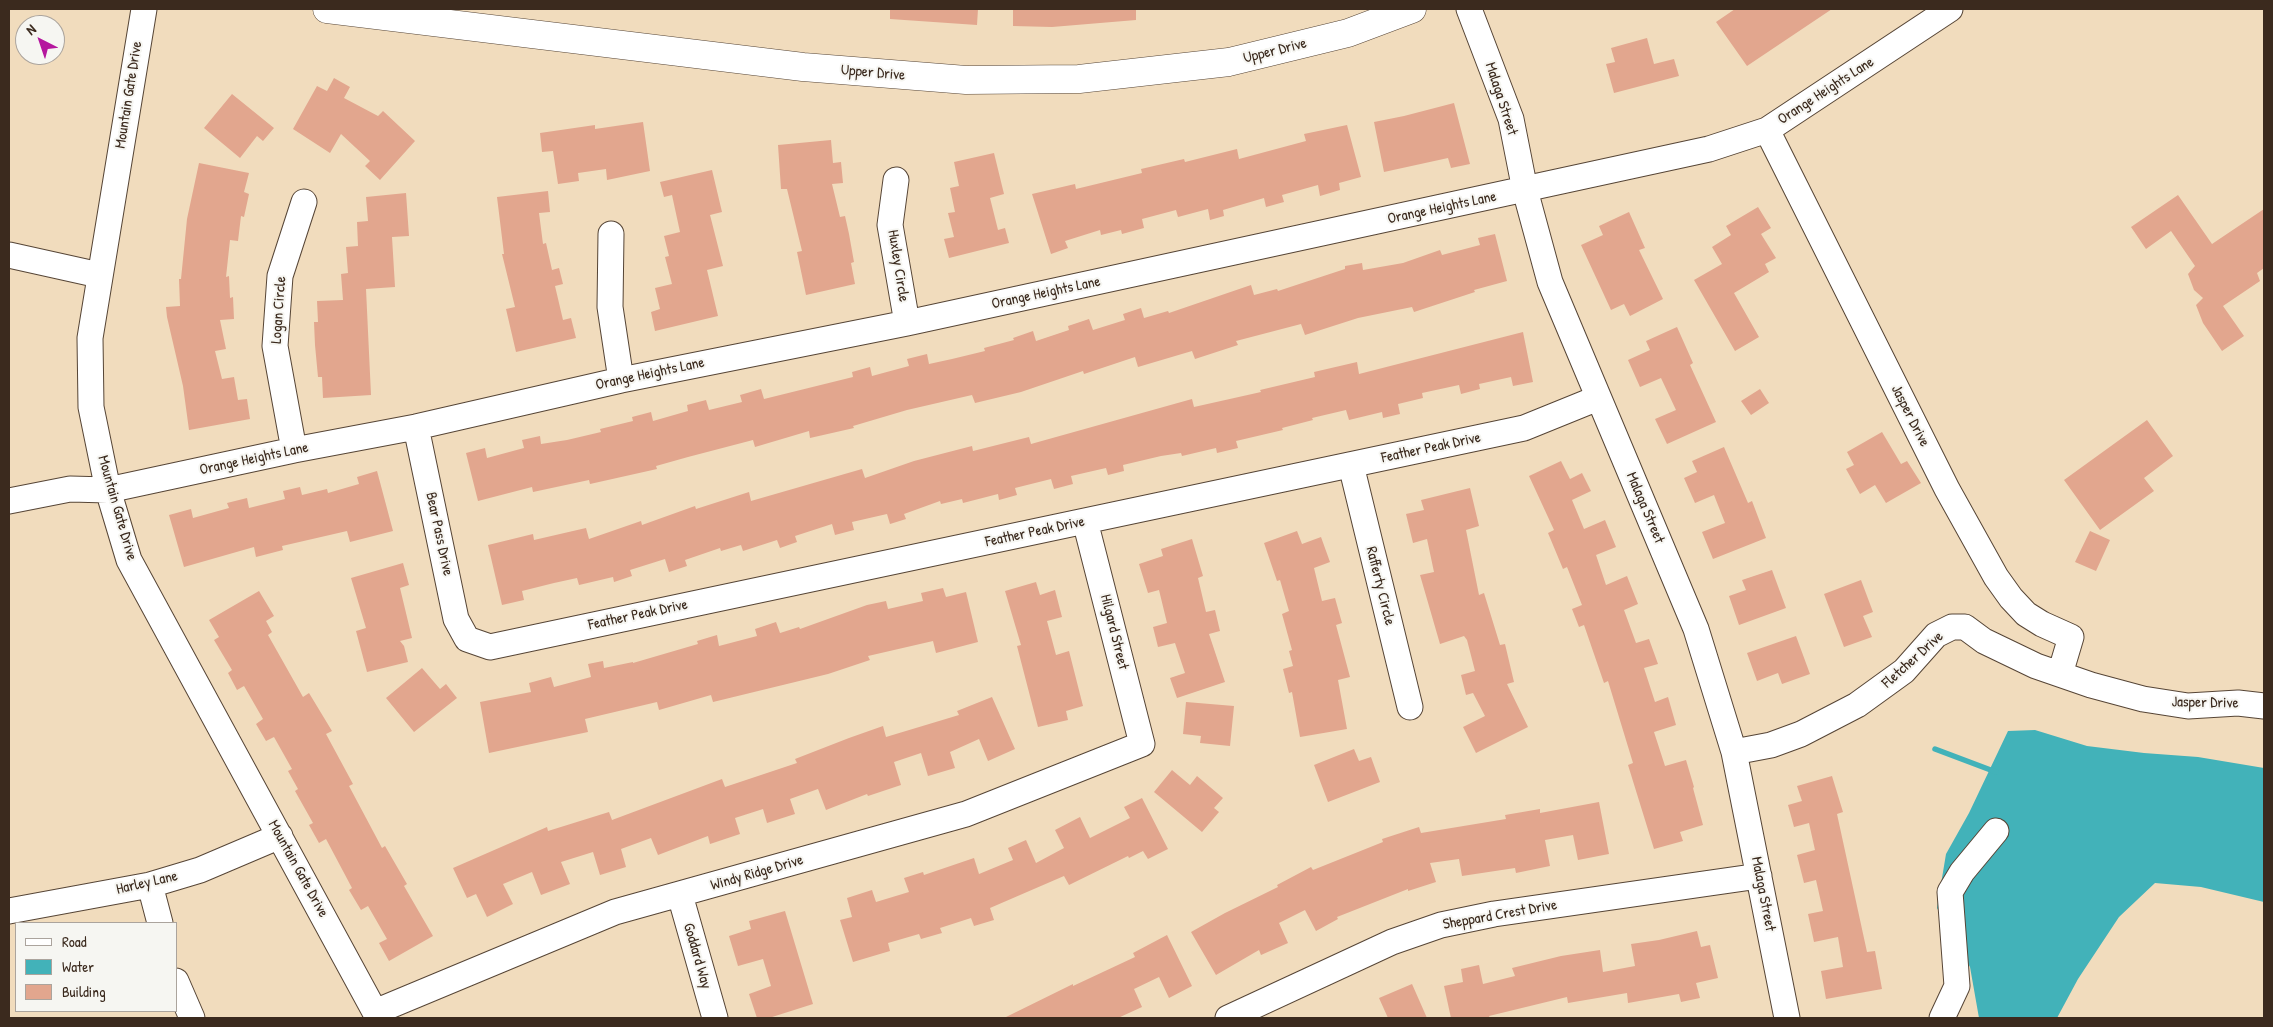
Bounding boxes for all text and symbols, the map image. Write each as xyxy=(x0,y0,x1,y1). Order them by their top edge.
north arrow xyxy=(15,15,65,65)
text: N xyxy=(21,19,40,39)
street label: Upper Drive xyxy=(1242,34,1308,68)
street label: Mountain Gate Drive xyxy=(112,40,146,150)
street label: Orange Heights Lane xyxy=(1775,53,1877,129)
street label: Malaga Street xyxy=(1481,60,1521,138)
street label: Upper Drive xyxy=(840,61,906,85)
street label: Orange Heights Lane xyxy=(1386,188,1498,228)
street label: Huxley Circle xyxy=(883,229,913,303)
street label: Orange Heights Lane xyxy=(990,273,1102,313)
street label: Logan Circle xyxy=(268,276,290,344)
street label: Orange Heights Lane xyxy=(594,354,706,394)
street label: Jasper Drive xyxy=(1887,382,1933,450)
street label: Feather Peak Drive xyxy=(1380,429,1482,467)
street label: Orange Heights Lane xyxy=(198,439,310,479)
street label: Mountain Gate Drive xyxy=(93,453,141,563)
street label: Malaga Street xyxy=(1622,470,1668,546)
street label: Bear Pass Drive xyxy=(421,491,457,577)
street label: Feather Peak Drive xyxy=(984,513,1086,551)
street label: Rafferty Circle xyxy=(1362,545,1398,627)
street label: Hilgard Street xyxy=(1096,593,1132,671)
street label: Feather Peak Drive xyxy=(587,596,689,634)
street label: Fletcher Drive xyxy=(1879,628,1947,692)
street label: Jasper Drive xyxy=(2171,693,2239,713)
street label: Mountain Gate Drive xyxy=(264,817,332,921)
street label: Windy Ridge Drive xyxy=(709,851,805,895)
street label: Malaga Street xyxy=(1747,855,1779,933)
street label: Harley Lane xyxy=(114,867,180,899)
street label: Sheppard Crest Drive xyxy=(1442,896,1558,934)
street label: Goddard Way xyxy=(679,921,715,991)
legend xyxy=(15,922,178,1012)
text: Road xyxy=(62,931,87,952)
text: Water xyxy=(62,956,94,977)
text: Building xyxy=(62,981,106,1002)

